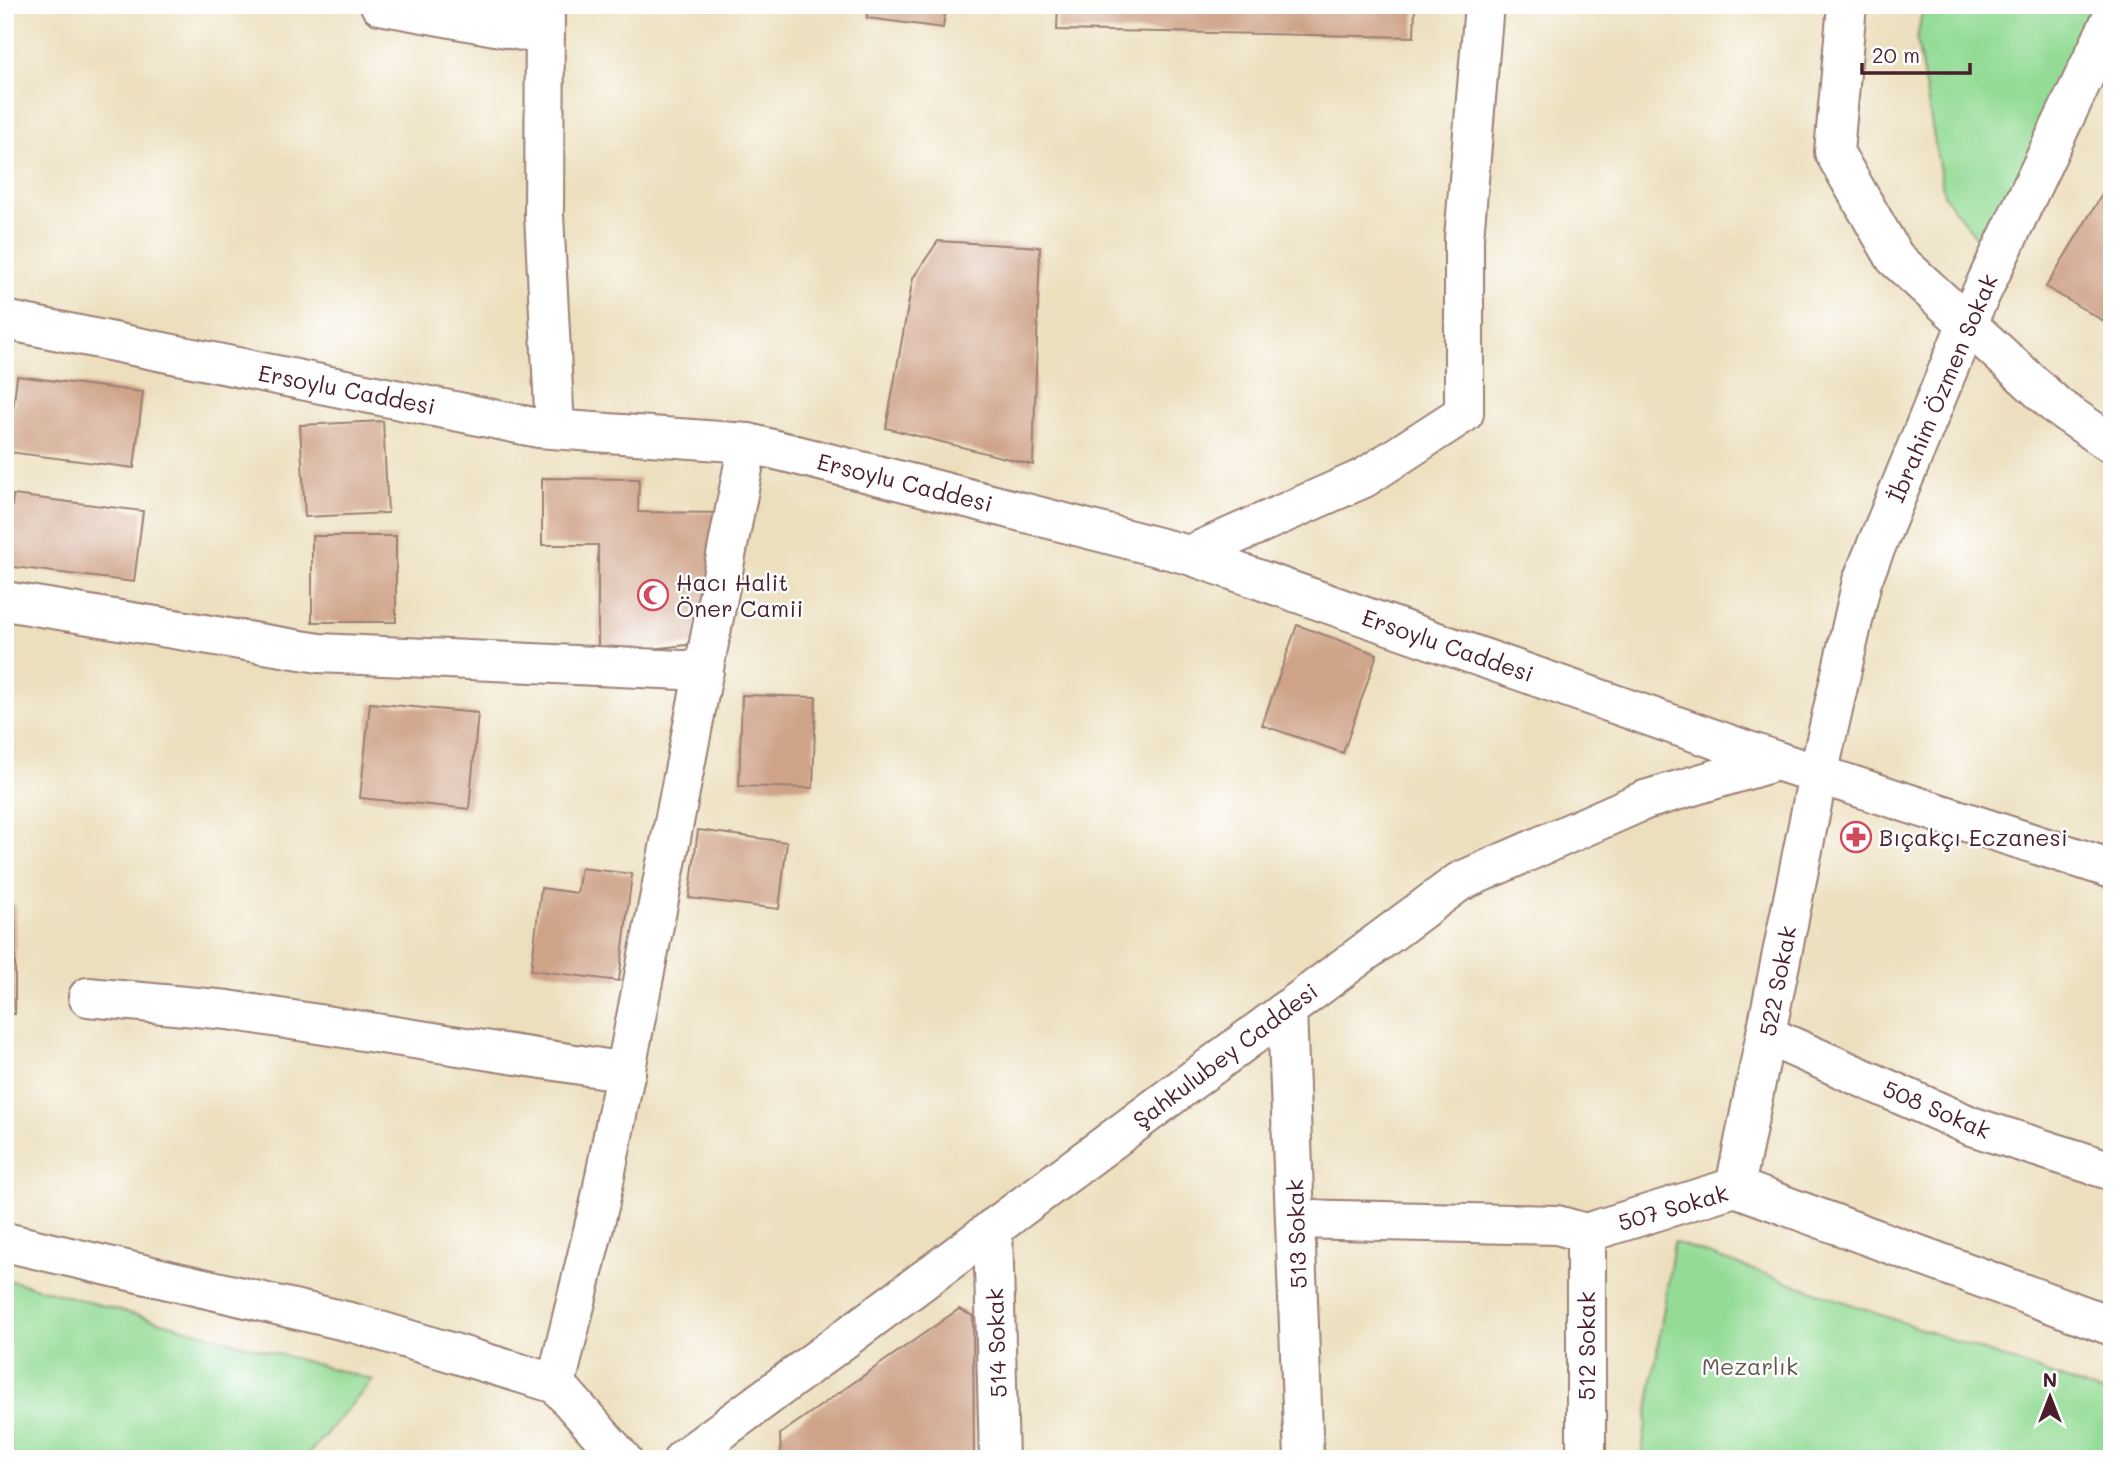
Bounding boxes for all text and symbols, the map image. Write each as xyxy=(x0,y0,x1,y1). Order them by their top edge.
scale bar xyxy=(1862,32,1970,76)
text: 20 m xyxy=(1872,41,1920,68)
street label: İbrahim Özmen Sokak xyxy=(1880,269,2004,507)
street label: Ersoylu Caddesi xyxy=(256,357,438,421)
street label: Ersoylu Caddesi xyxy=(814,446,996,518)
place label: Hacı Halit Öner Camii xyxy=(676,567,803,623)
mosque icon: Hacı Halit Öner Camii xyxy=(636,578,670,612)
street label: Ersoylu Caddesi xyxy=(1358,602,1538,688)
pharmacy icon: Bıçakçı Eczanesi xyxy=(1839,820,1873,854)
place label: Bıçakçı Eczanesi xyxy=(1879,822,2068,852)
street label: 522 Sokak xyxy=(1752,923,1802,1039)
street label: Şahkulubey Caddesi xyxy=(1127,976,1323,1134)
street label: 508 Sokak xyxy=(1879,1073,1995,1145)
street label: 507 Sokak xyxy=(1615,1177,1731,1237)
street label: 513 Sokak xyxy=(1279,1179,1313,1289)
street label: 514 Sokak xyxy=(979,1288,1013,1398)
street label: 512 Sokak xyxy=(1571,1291,1601,1401)
park label: Mezarlık xyxy=(1702,1351,1798,1381)
north arrow xyxy=(2016,1362,2086,1432)
text: N xyxy=(2043,1367,2057,1392)

